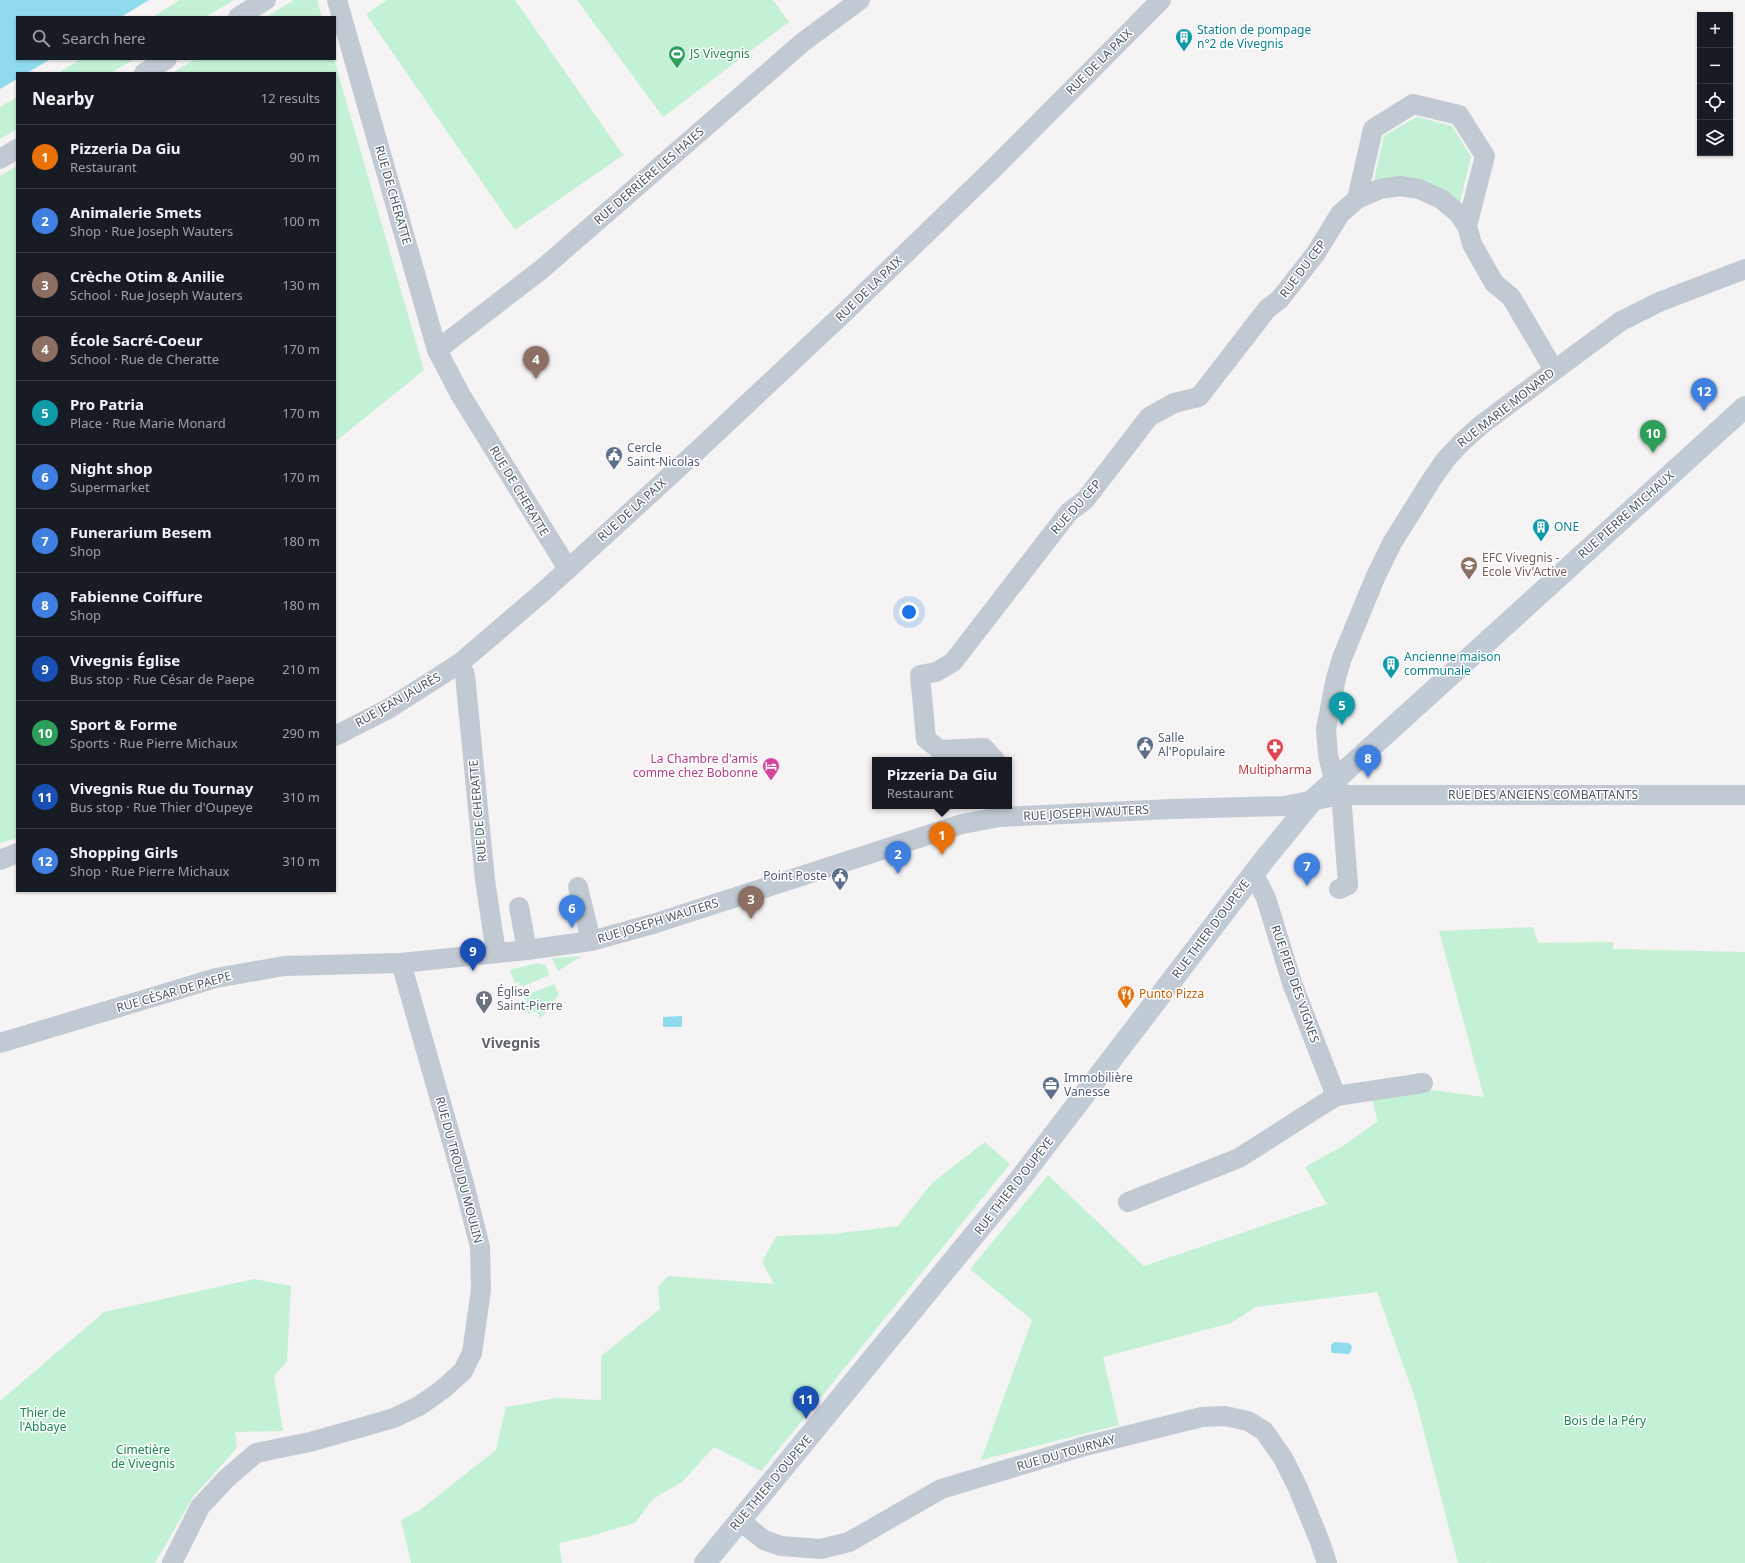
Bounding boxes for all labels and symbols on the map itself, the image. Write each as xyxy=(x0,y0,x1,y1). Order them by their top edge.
place label: Station de pompage n°2 de Vivegnis xyxy=(1197,21,1311,52)
street label: RUE DE LA PAIX xyxy=(1062,25,1135,98)
building icon: Station de pompage n°2 de Vivegnis xyxy=(1174,27,1194,52)
sports icon: JS Vivegnis xyxy=(667,44,687,69)
place label: JS Vivegnis xyxy=(689,45,750,62)
street label: RUE DERRIÈRE LES HAIES xyxy=(590,123,708,228)
street label: RUE DE CHERATTE xyxy=(371,143,416,246)
street label: RUE DU CEP xyxy=(1275,236,1330,301)
street label: RUE DE LA PAIX xyxy=(831,252,906,325)
pin: 4 xyxy=(523,346,549,379)
street label: RUE MARIE MONARD xyxy=(1453,364,1558,451)
pin: 12 xyxy=(1691,378,1717,411)
pin: 10 xyxy=(1640,420,1666,453)
place label: Cercle Saint-Nicolas xyxy=(627,439,700,470)
street label: RUE DE CHERATTE xyxy=(486,443,553,539)
public building icon: Cercle Saint-Nicolas xyxy=(604,445,624,470)
street label: RUE PIERRE MICHAUX xyxy=(1574,467,1677,562)
street label: RUE DE LA PAIX xyxy=(594,474,670,545)
street label: RUE DU CEP xyxy=(1046,476,1105,538)
building icon: ONE xyxy=(1531,517,1551,542)
place label: ONE xyxy=(1554,518,1579,535)
place label: EFC Vivegnis - Ecole Viv'Active xyxy=(1482,549,1567,580)
school or university icon: EFC Vivegnis - Ecole Viv'Active xyxy=(1459,555,1479,580)
your location xyxy=(899,602,919,622)
place label: Ancienne maison communale xyxy=(1404,648,1501,679)
building icon: Ancienne maison communale xyxy=(1381,654,1401,679)
street label: RUE JEAN JAURÈS xyxy=(352,668,444,731)
pin: 5 xyxy=(1329,692,1355,725)
place label: Salle Al'Populaire xyxy=(1158,729,1225,760)
public building icon: Salle Al'Populaire xyxy=(1135,735,1155,760)
pharmacy icon: Multipharma xyxy=(1265,737,1285,762)
pin: 8 xyxy=(1355,745,1381,778)
place label: La Chambre d'amis comme chez Bobonne xyxy=(633,750,758,781)
hotel icon: La Chambre d'amis comme chez Bobonne xyxy=(761,756,781,781)
street label: RUE DE CHERATTE xyxy=(465,759,490,863)
place label: Multipharma xyxy=(1238,761,1312,778)
street label: RUE DES ANCIENS COMBATTANTS xyxy=(1448,786,1638,803)
street label: RUE JOSEPH WAUTERS xyxy=(1023,801,1150,824)
pin: 1 xyxy=(929,822,955,855)
pin: 2 xyxy=(885,841,911,874)
pin: 7 xyxy=(1294,853,1320,886)
public building icon: Point Poste xyxy=(830,866,850,891)
place label: Point Poste xyxy=(763,867,827,884)
street label: RUE THIER D'OUPEYE xyxy=(1168,876,1253,982)
pin: 3 xyxy=(738,886,764,919)
street label: RUE JOSEPH WAUTERS xyxy=(595,894,721,947)
pin: 6 xyxy=(559,895,585,928)
street label: RUE PIED DES VIGNES xyxy=(1267,923,1324,1045)
pin: 9 xyxy=(460,938,486,971)
street label: RUE CÉSAR DE PAEPE xyxy=(115,967,233,1016)
place label: Église Saint-Pierre xyxy=(497,983,563,1014)
restaurant icon: Punto Pizza xyxy=(1116,984,1136,1009)
place label: Punto Pizza xyxy=(1139,985,1204,1002)
church icon: Église Saint-Pierre xyxy=(474,989,494,1014)
district label: Vivegnis xyxy=(482,1033,540,1052)
place label: Immobilière Vanesse xyxy=(1064,1069,1133,1100)
office icon: Immobilière Vanesse xyxy=(1041,1075,1061,1100)
street label: RUE DU TROU DU MOULIN xyxy=(432,1095,487,1245)
street label: RUE THIER D'OUPEYE xyxy=(970,1133,1057,1238)
pin: 11 xyxy=(793,1386,819,1419)
park label: Thier de l'Abbaye xyxy=(19,1404,67,1435)
park label: Bois de la Péry xyxy=(1564,1412,1647,1429)
street label: RUE DU TOURNAY xyxy=(1015,1430,1117,1475)
street label: RUE THIER D'OUPEYE xyxy=(726,1431,816,1534)
park label: Cimetière de Vivegnis xyxy=(111,1441,175,1472)

